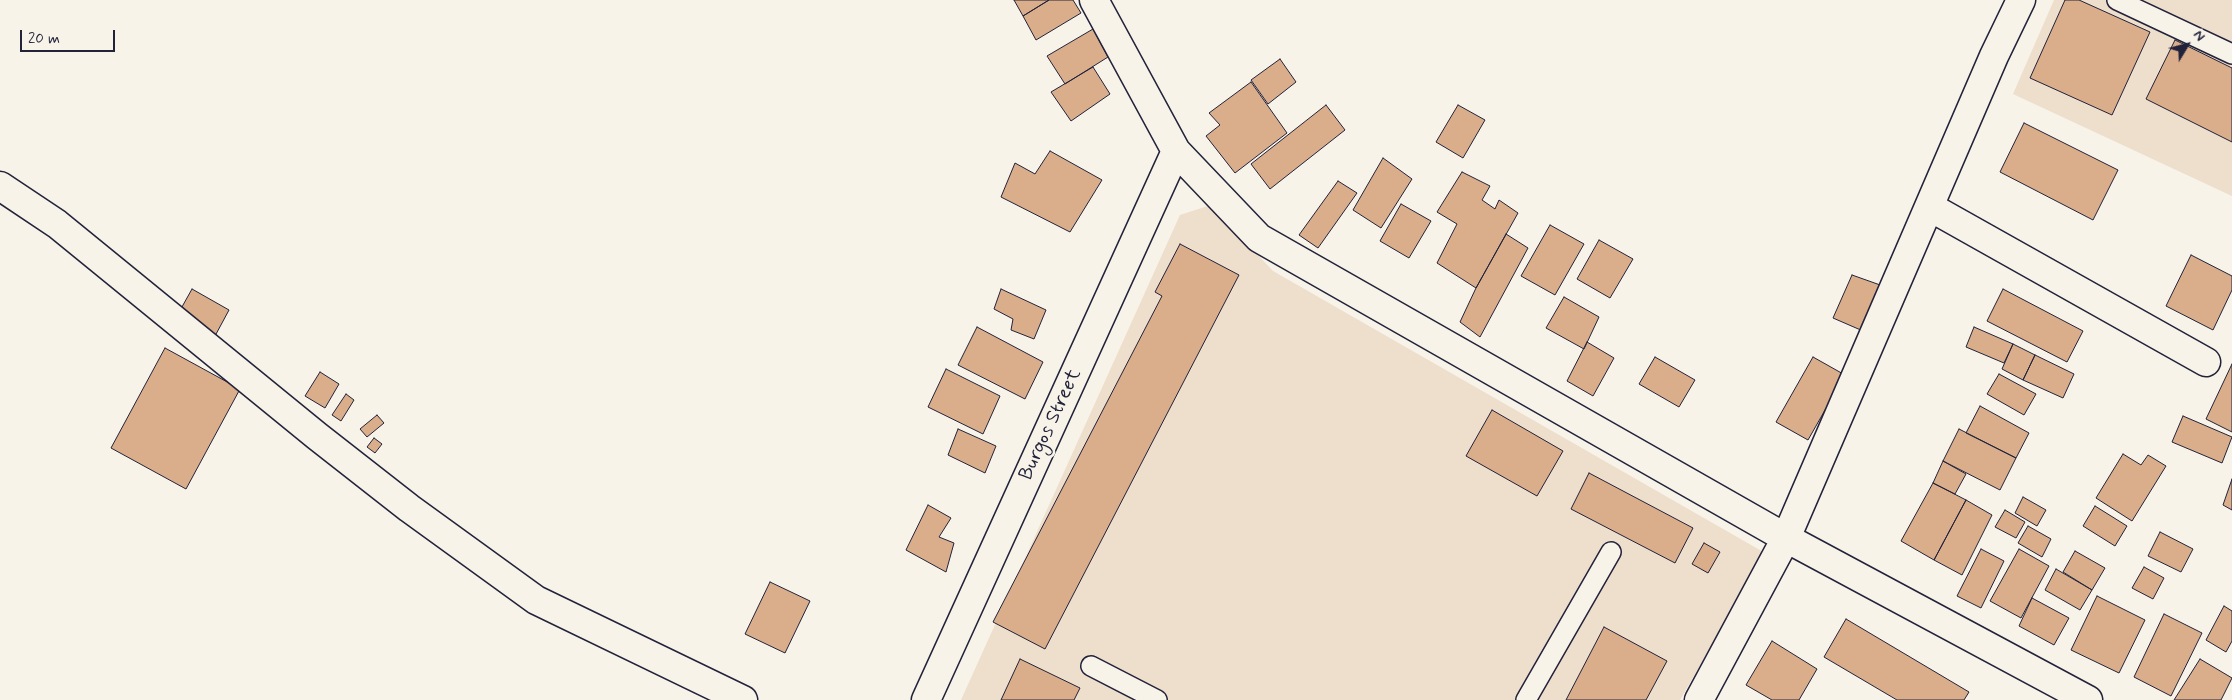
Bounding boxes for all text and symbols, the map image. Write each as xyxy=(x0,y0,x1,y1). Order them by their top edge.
scale bar xyxy=(22,20,118,52)
north arrow xyxy=(2162,20,2212,70)
text: N xyxy=(2189,27,2209,45)
text: 20 m xyxy=(28,29,60,49)
street label: Burgos Street xyxy=(1015,366,1087,484)

